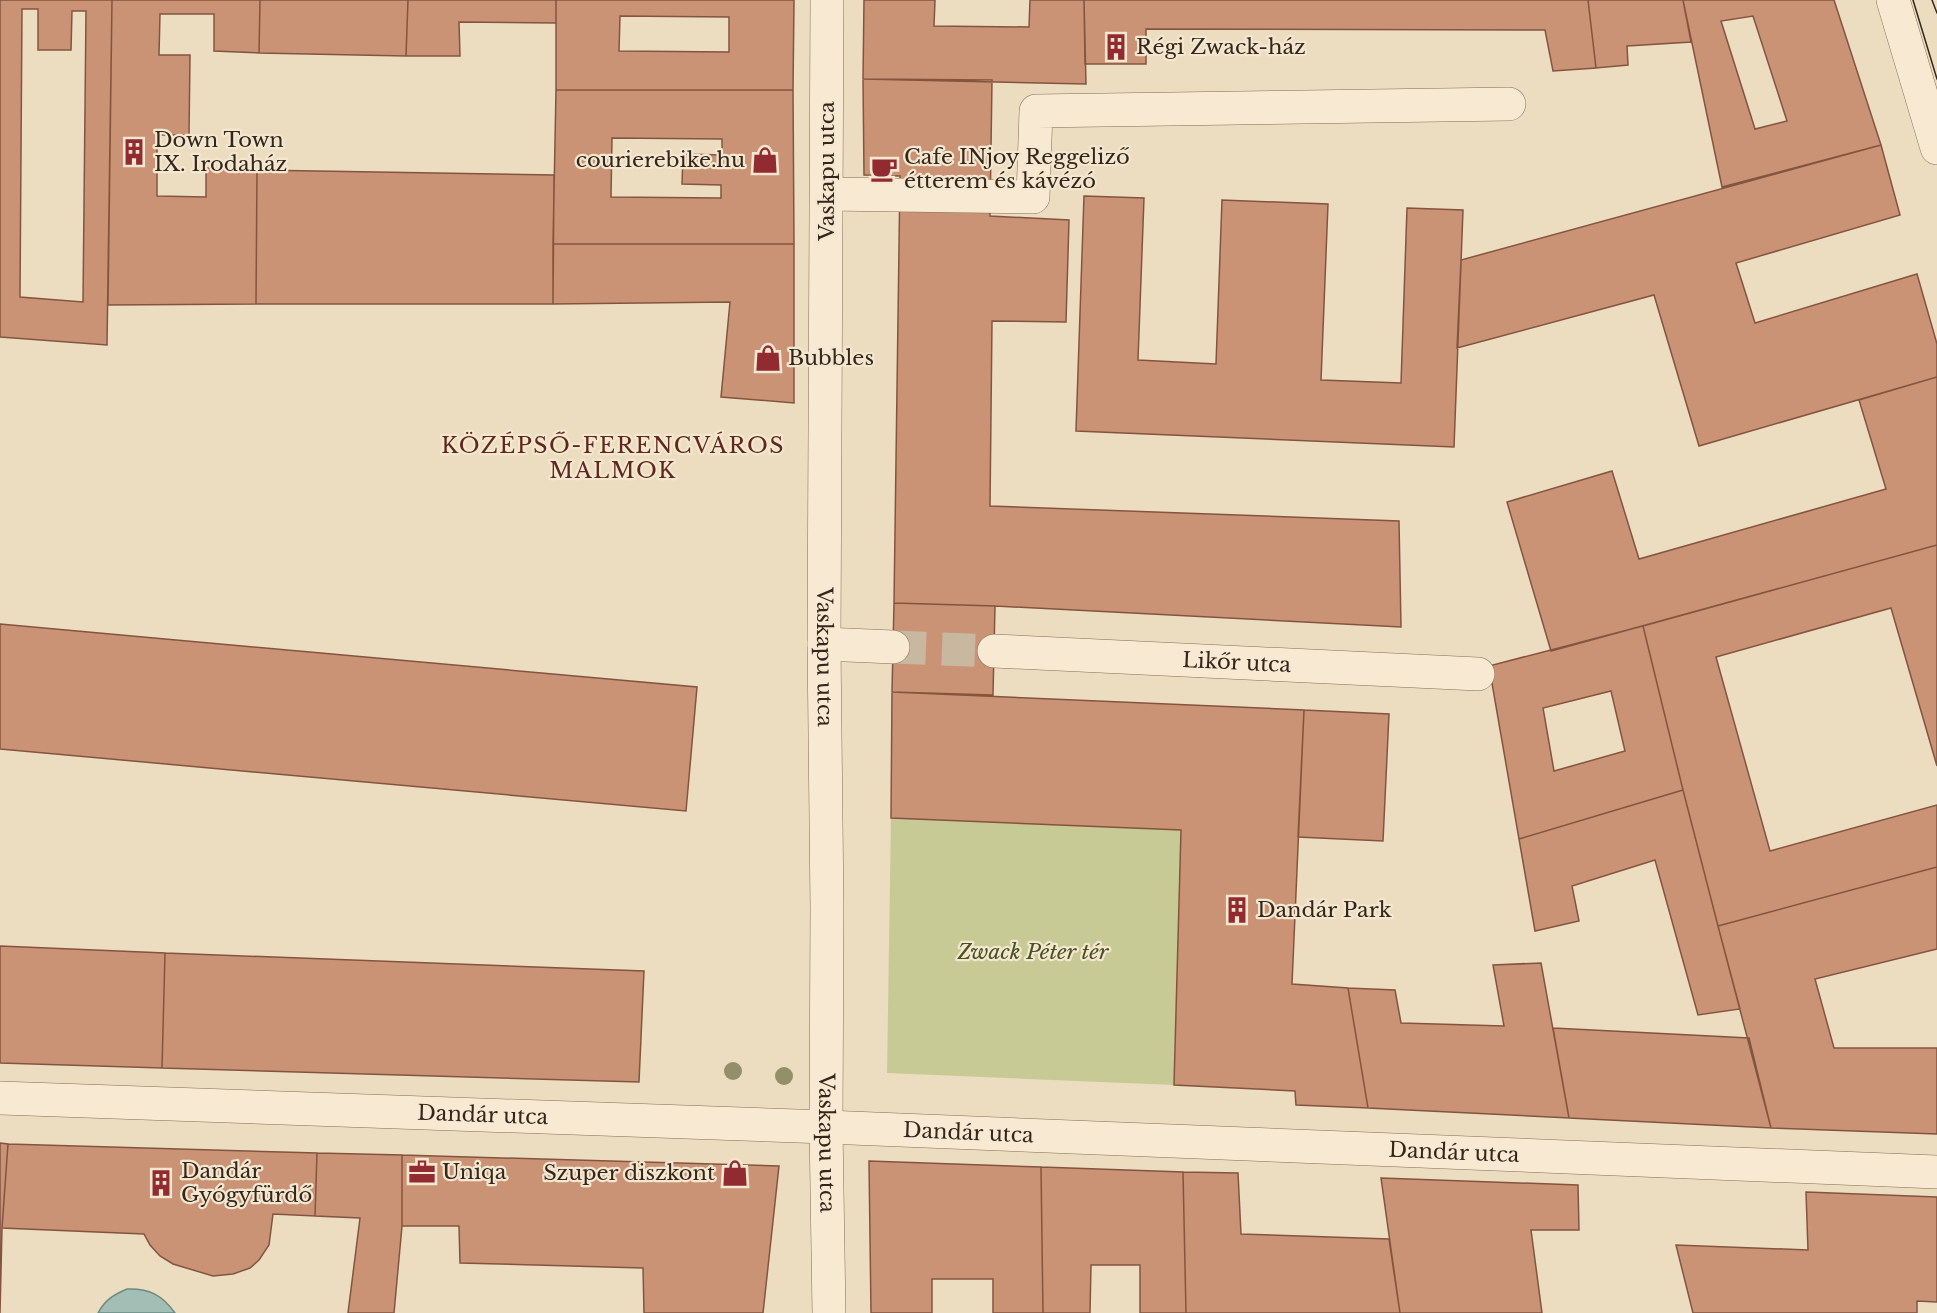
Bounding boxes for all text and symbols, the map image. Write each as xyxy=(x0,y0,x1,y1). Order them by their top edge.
building icon: Régi Zwack-ház xyxy=(1101,32,1131,62)
place label: Régi Zwack-ház xyxy=(1136,34,1306,60)
street label: Vaskapu utca xyxy=(814,101,840,242)
place label: Down Town IX. Irodaház xyxy=(154,127,287,177)
building icon: Down Town IX. Irodaház xyxy=(119,137,149,167)
place label: Cafe INjoy Reggeliző étterem és kávézó xyxy=(904,144,1130,194)
shop icon: courierebike.hu xyxy=(750,145,780,175)
place label: courierebike.hu xyxy=(576,147,745,173)
cafe icon: Cafe INjoy Reggeliző étterem és kávézó xyxy=(869,154,899,184)
shop icon: Bubbles xyxy=(753,343,783,373)
place label: Bubbles xyxy=(788,345,874,371)
district label: KÖZÉPSŐ-FERENCVÁROS MALMOK xyxy=(441,431,785,484)
street label: Vaskapu utca xyxy=(811,586,838,727)
street label: Likőr utca xyxy=(1182,647,1292,678)
building icon: Dandár Park xyxy=(1222,895,1252,925)
place label: Dandár Park xyxy=(1257,897,1392,923)
park label: Zwack Péter tér xyxy=(957,939,1110,965)
street label: Vaskapu utca xyxy=(813,1072,840,1213)
street label: Dandár utca xyxy=(417,1100,549,1130)
street label: Dandár utca xyxy=(902,1117,1035,1148)
street label: Dandár utca xyxy=(1388,1137,1520,1168)
office icon: Uniqa xyxy=(407,1157,437,1187)
place label: Dandár Gyógyfürdő xyxy=(181,1158,312,1208)
shop icon: Szuper diszkont xyxy=(720,1158,750,1188)
place label: Uniqa xyxy=(442,1159,507,1185)
place label: Szuper diszkont xyxy=(543,1160,715,1186)
building icon: Dandár Gyógyfürdő xyxy=(146,1168,176,1198)

